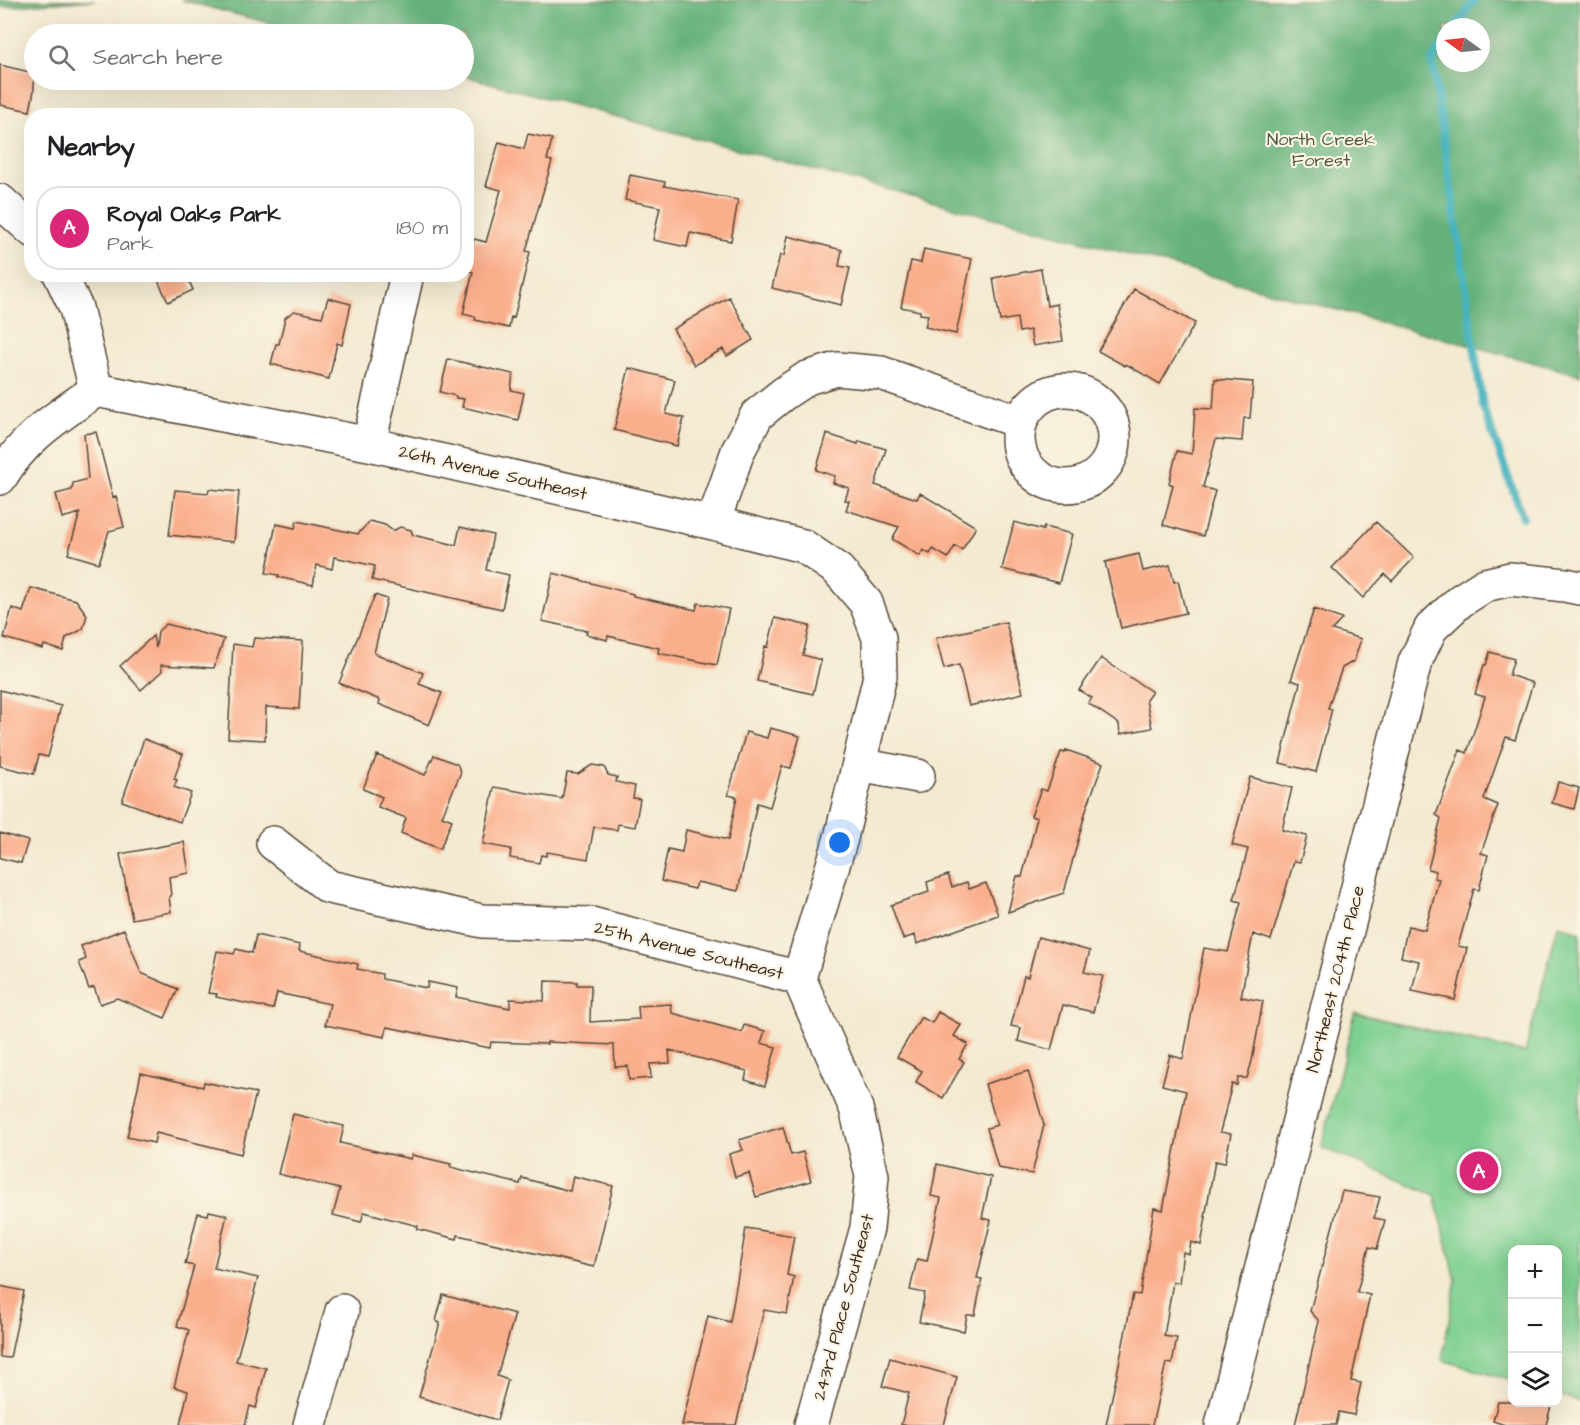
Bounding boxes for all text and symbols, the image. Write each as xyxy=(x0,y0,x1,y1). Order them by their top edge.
north arrow xyxy=(1436,18,1490,72)
search box xyxy=(24,24,474,90)
icon: search xyxy=(45,41,78,74)
text: Search here xyxy=(93,42,223,73)
park label: North Creek Forest xyxy=(1267,127,1375,173)
text: Nearby xyxy=(48,129,135,165)
text: Royal Oaks Park xyxy=(107,199,281,230)
text: A xyxy=(63,214,76,242)
text: 180 m xyxy=(396,214,448,242)
text: Park xyxy=(107,230,153,258)
street label: 26th Avenue Southeast xyxy=(396,439,590,507)
your location xyxy=(825,828,854,857)
street label: Northeast 204th Place xyxy=(1300,883,1371,1075)
street label: 25th Avenue Southeast xyxy=(592,915,787,986)
pin: A xyxy=(1460,1148,1498,1194)
street label: 243rd Place Southeast xyxy=(807,1210,881,1403)
map controls xyxy=(1508,1245,1562,1407)
button: + xyxy=(1508,1245,1562,1299)
button: − xyxy=(1508,1299,1562,1353)
button: layers xyxy=(1508,1353,1562,1407)

